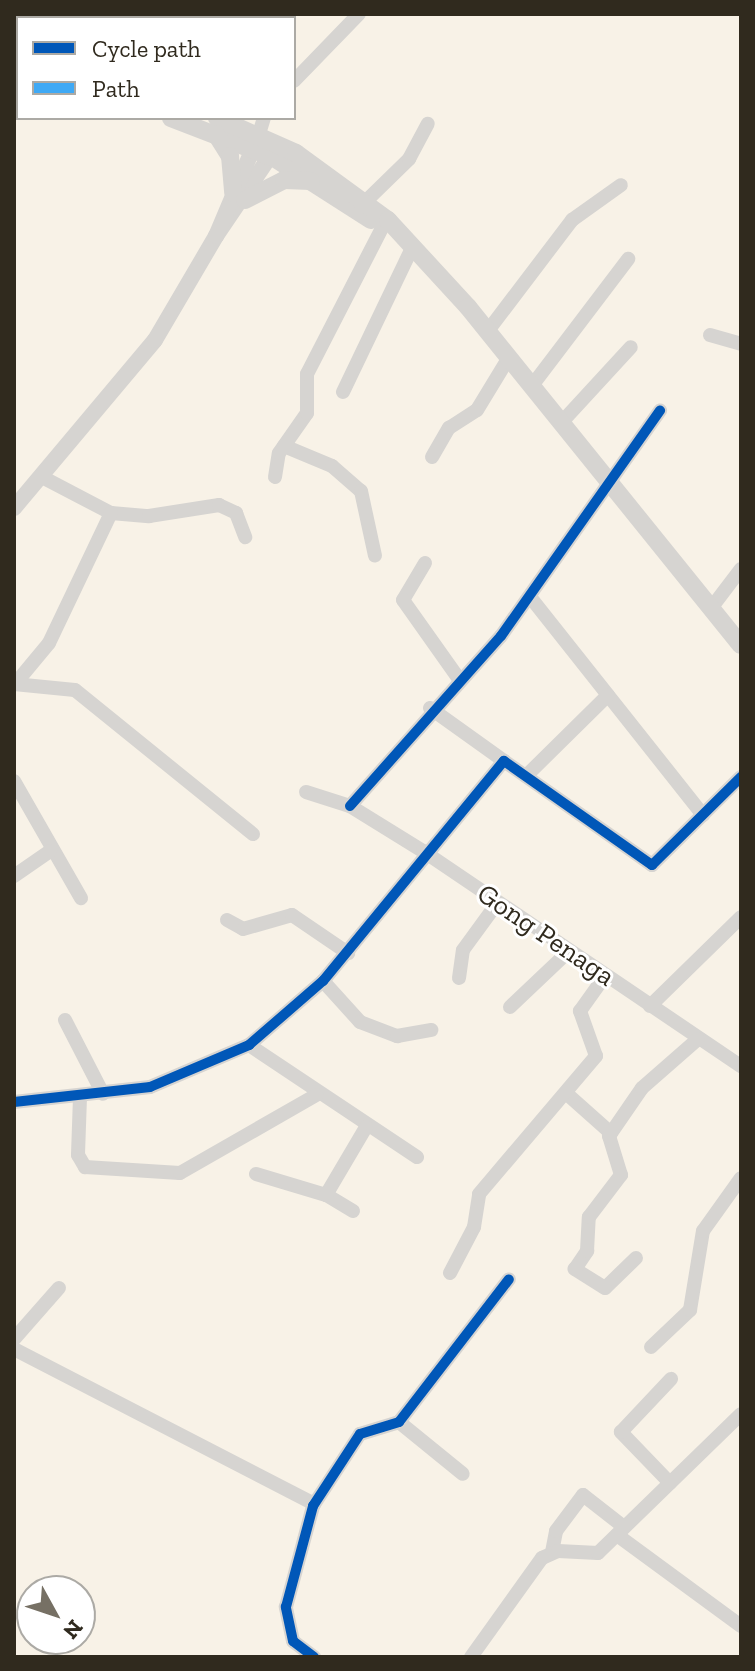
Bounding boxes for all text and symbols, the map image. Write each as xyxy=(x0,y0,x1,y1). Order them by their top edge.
legend xyxy=(16,16,296,120)
text: Cycle path xyxy=(92,34,201,63)
text: Path xyxy=(92,74,140,103)
street label: Gong Penaga xyxy=(471,877,621,993)
north arrow xyxy=(16,1575,96,1655)
text: N xyxy=(58,1614,89,1645)

